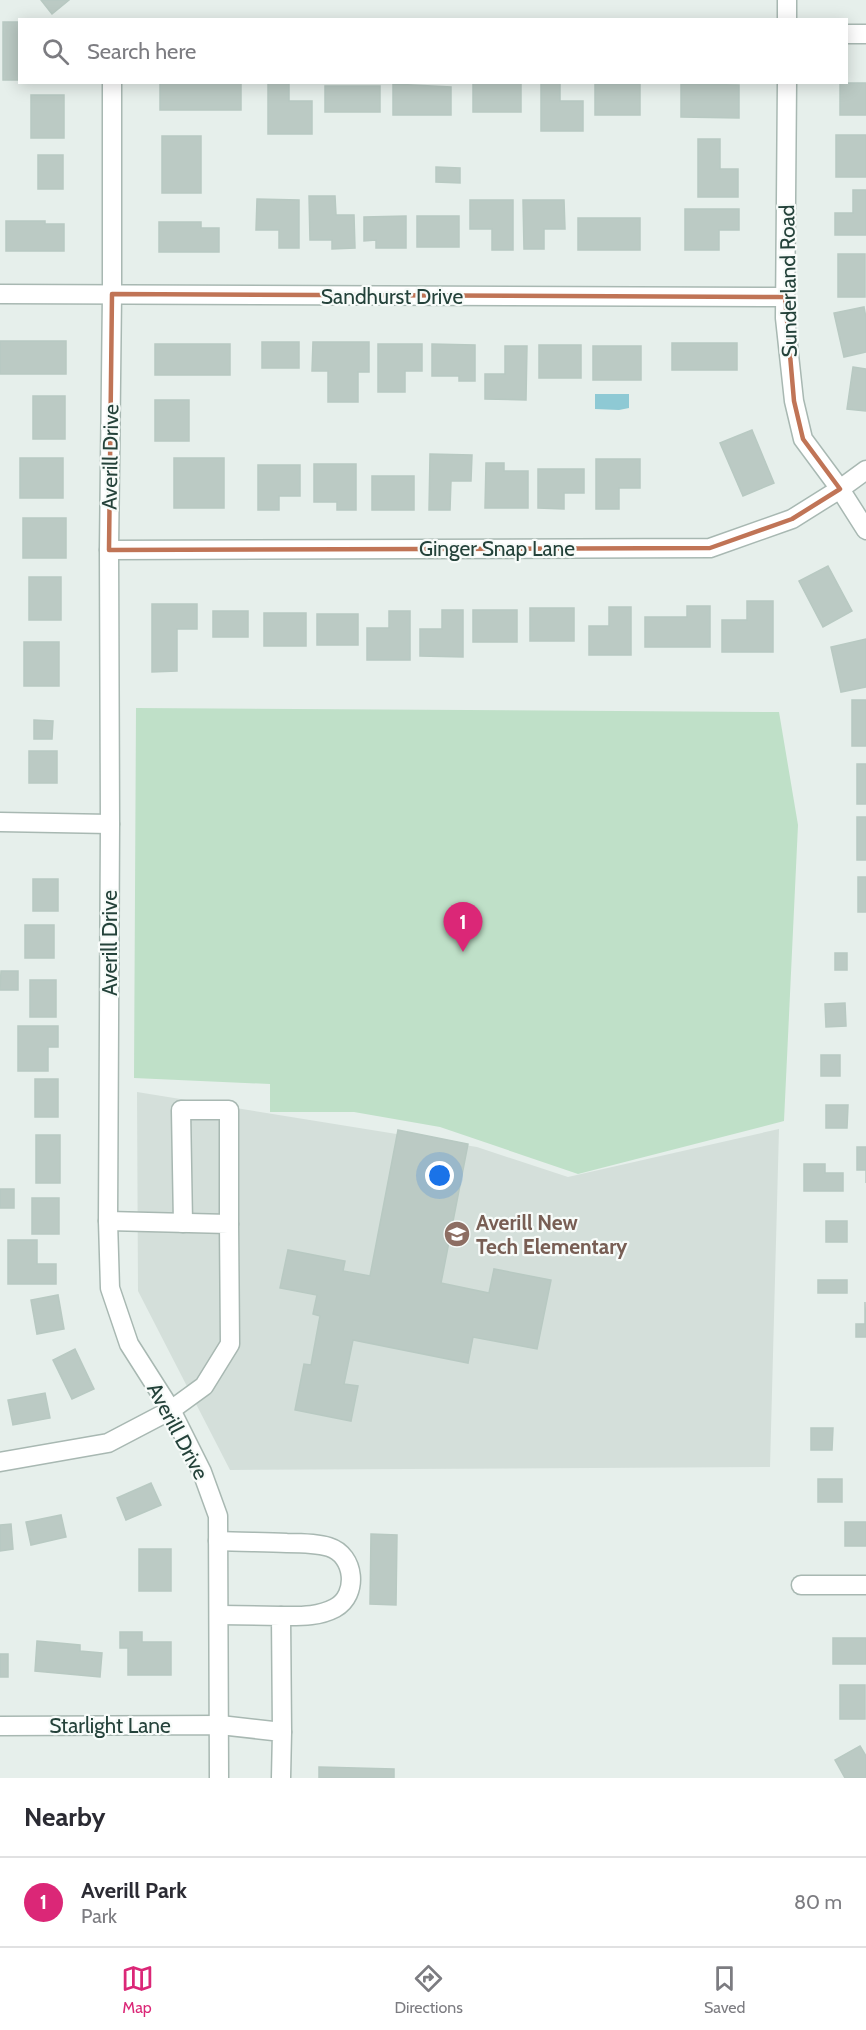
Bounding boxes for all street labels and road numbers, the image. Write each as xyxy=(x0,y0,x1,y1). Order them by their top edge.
street label: Sunderland Road xyxy=(774,204,802,358)
street label: Sandhurst Drive xyxy=(321,284,463,309)
street label: Averill Drive xyxy=(97,404,123,510)
street label: Ginger Snap Lane xyxy=(419,536,575,561)
street label: Averill Drive xyxy=(97,890,122,996)
street label: Averill Drive xyxy=(142,1378,214,1484)
street label: Starlight Lane xyxy=(49,1713,171,1738)

